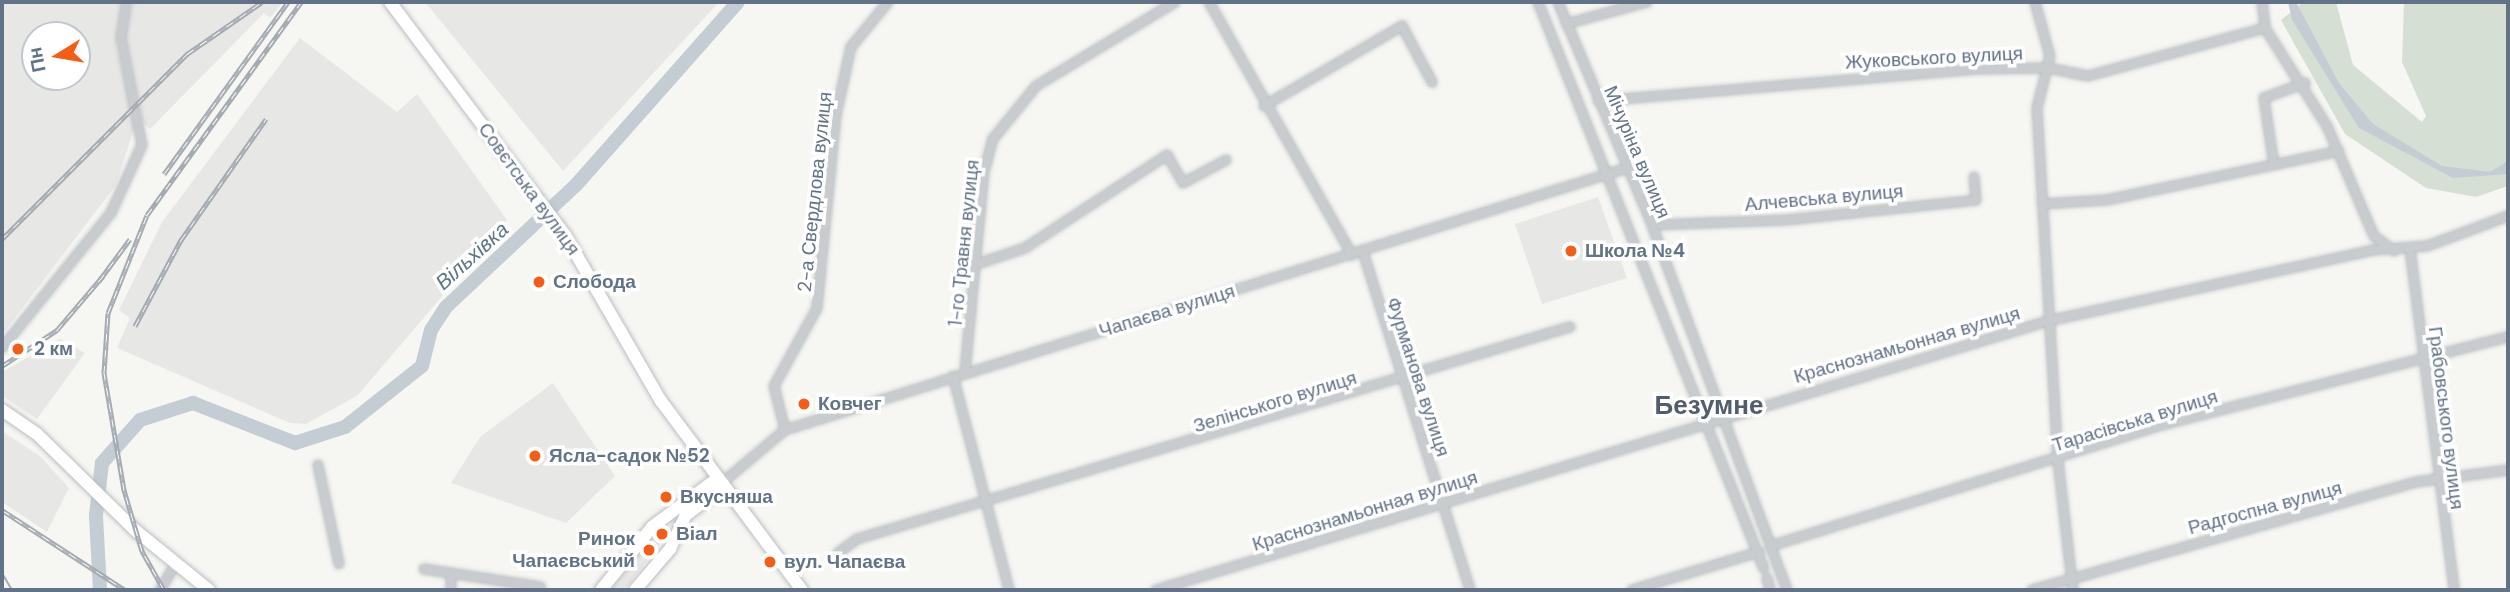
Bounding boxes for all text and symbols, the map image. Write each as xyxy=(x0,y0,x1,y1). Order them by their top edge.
north arrow xyxy=(21,21,91,91)
street label: Жуковського вулиця xyxy=(1844,42,2024,74)
text: Пн xyxy=(22,45,52,74)
street label: Мічуріна вулиця xyxy=(1599,82,1675,222)
street label: 2-а Свердлова вулиця xyxy=(793,91,837,293)
street label: Совєтська вулиця xyxy=(473,118,585,260)
street label: 1-го Травня вулиця xyxy=(944,158,984,328)
street label: Алчевська вулиця xyxy=(1744,180,1904,216)
water label: Вільхівка xyxy=(430,217,514,295)
place label: Школа №4 xyxy=(1585,240,1685,262)
marker: Школа №4 xyxy=(1563,243,1579,259)
place label: Слобода xyxy=(553,271,636,293)
marker: Слобода xyxy=(531,274,547,290)
street label: Чапаєва вулиця xyxy=(1096,279,1238,343)
street label: Фурманова вулиця xyxy=(1381,294,1455,460)
street label: Краснознамьонная вулиця xyxy=(1791,302,2023,388)
street label: Грабовського вулиця xyxy=(2423,325,2469,511)
place label: 2 км xyxy=(34,338,73,360)
marker: 2 км xyxy=(8,339,28,359)
street label: Зелінського вулиця xyxy=(1191,366,1359,438)
street label: Тарасівська вулиця xyxy=(2050,385,2220,457)
district label: Безумне xyxy=(1655,390,1763,422)
place label: Ковчег xyxy=(818,393,882,415)
marker: Ковчег xyxy=(796,396,812,412)
place label: Ясла-садок №52 xyxy=(549,445,710,467)
marker: Ясла-садок №52 xyxy=(527,448,543,464)
street label: Краснознамьонная вулиця xyxy=(1250,466,1480,556)
street label: Радгоспна вулиця xyxy=(2186,477,2344,539)
place label: Вкусняша xyxy=(680,486,773,508)
marker: Вкусняша xyxy=(658,489,674,505)
place label: Віал xyxy=(676,523,718,545)
marker: Віал xyxy=(654,526,670,542)
place label: Ринок Чапаєвський xyxy=(512,528,635,572)
marker: Ринок Чапаєвський xyxy=(641,542,657,558)
place label: вул. Чапаєва xyxy=(784,551,905,573)
marker: вул. Чапаєва xyxy=(762,554,778,570)

